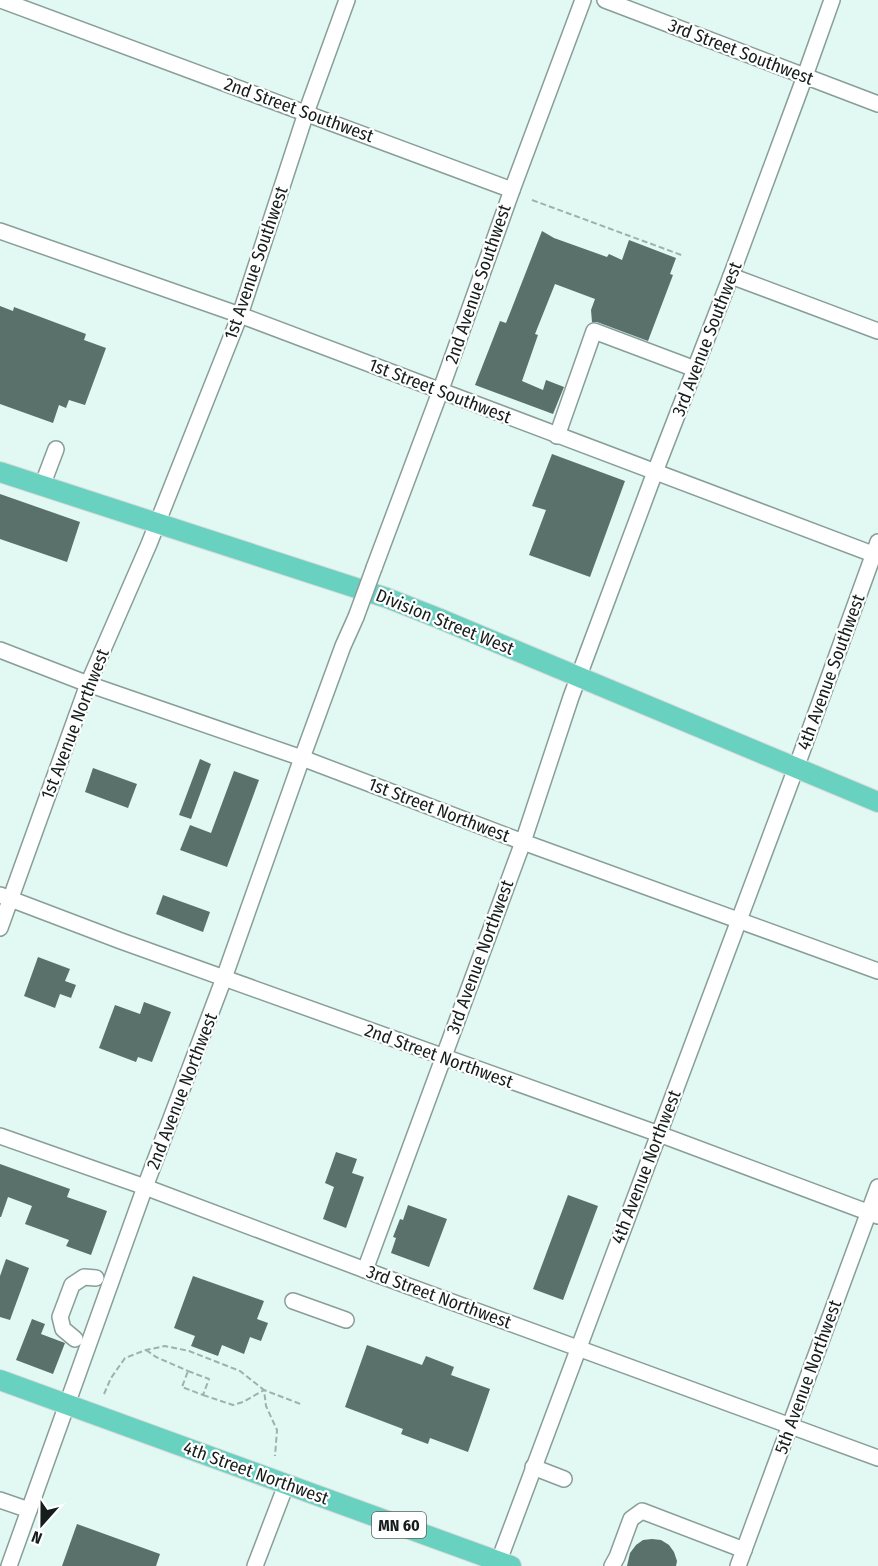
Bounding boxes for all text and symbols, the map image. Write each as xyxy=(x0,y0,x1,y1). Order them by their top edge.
street label: 3rd Street Southwest xyxy=(665,14,817,90)
street label: 2nd Street Southwest xyxy=(221,73,377,147)
street label: 1st Avenue Southwest xyxy=(219,183,293,342)
street label: 2nd Avenue Southwest xyxy=(440,201,516,367)
street label: 3rd Avenue Southwest xyxy=(667,259,747,419)
street label: 1st Street Southwest xyxy=(366,354,514,428)
street label: Division Street West xyxy=(373,584,517,660)
street label: 4th Avenue Southwest xyxy=(793,591,869,753)
street label: 1st Avenue Northwest xyxy=(36,646,114,802)
street label: 1st Street Northwest xyxy=(365,773,513,847)
street label: 3rd Avenue Northwest xyxy=(442,877,518,1037)
street label: 2nd Avenue Northwest xyxy=(142,1010,222,1172)
street label: 2nd Street Northwest xyxy=(362,1019,516,1093)
street label: 4th Avenue Northwest xyxy=(607,1087,686,1247)
street label: 3rd Street Northwest xyxy=(364,1261,515,1333)
street label: 5th Avenue Northwest xyxy=(770,1297,846,1457)
street label: 4th Street Northwest xyxy=(180,1436,332,1510)
north arrow xyxy=(12,1494,72,1554)
road number: MN 60 xyxy=(372,1512,426,1538)
text: N xyxy=(29,1527,45,1548)

